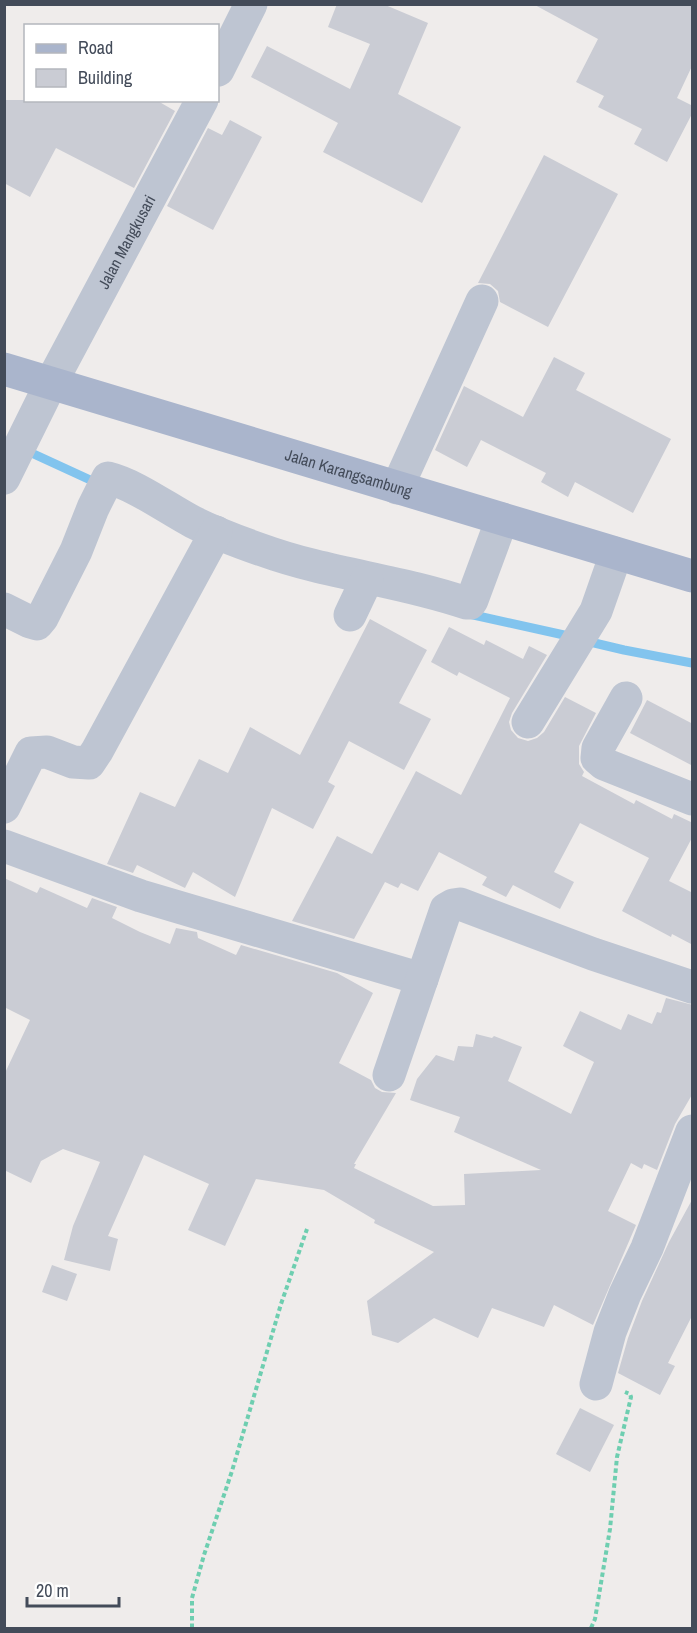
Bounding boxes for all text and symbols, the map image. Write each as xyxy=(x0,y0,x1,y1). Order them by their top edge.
legend xyxy=(24,24,219,102)
text: Road xyxy=(78,35,113,60)
text: Building xyxy=(78,65,133,90)
street label: Jalan Mangkusari xyxy=(92,191,160,293)
street label: Jalan Karangsambung xyxy=(283,443,415,502)
scale bar xyxy=(27,1570,118,1608)
text: 20 m xyxy=(36,1578,69,1603)

